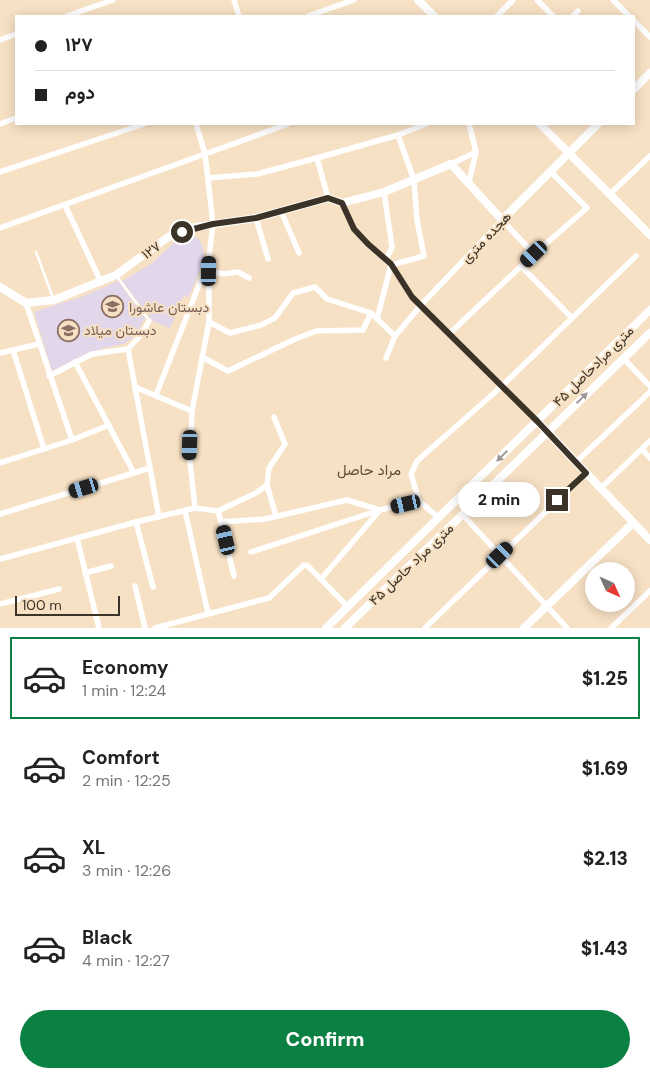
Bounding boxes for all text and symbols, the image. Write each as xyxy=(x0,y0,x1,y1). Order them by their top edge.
text: ۱۲۷ xyxy=(65,32,93,57)
text: دوم xyxy=(65,80,95,105)
street label: هجده متری xyxy=(457,207,515,267)
route start xyxy=(171,221,193,243)
street label: ۱۲۷ xyxy=(138,237,164,263)
car xyxy=(517,238,550,270)
car xyxy=(201,256,216,286)
school or university icon: دبستان عاشورا xyxy=(101,295,125,319)
place label: دبستان عاشورا xyxy=(129,298,209,316)
school or university icon: دبستان میلاد xyxy=(56,318,80,342)
place label: دبستان میلاد xyxy=(84,321,157,339)
street label: ۴۵ متری مرادحاصل xyxy=(549,322,637,410)
one-way arrow xyxy=(576,392,588,404)
car xyxy=(181,430,198,460)
one-way arrow xyxy=(496,449,508,461)
district label: مراد حاصل xyxy=(337,460,401,480)
car xyxy=(67,476,100,500)
callout: 2 min xyxy=(457,482,540,518)
text: 2 min xyxy=(478,489,520,510)
route end xyxy=(546,489,568,511)
car xyxy=(389,493,422,515)
street label: ۴۵ متری مراد حاصل xyxy=(365,519,457,609)
car xyxy=(215,524,236,556)
car xyxy=(483,539,516,571)
north arrow xyxy=(585,562,635,612)
map controls xyxy=(585,562,635,612)
scale bar xyxy=(15,593,120,616)
text: 100 m xyxy=(22,596,62,614)
text: Economy xyxy=(82,655,169,680)
icon: car xyxy=(22,656,67,701)
text: $1.25 xyxy=(582,666,628,691)
text: 1 min · 12:24 xyxy=(82,680,166,701)
text: Comfort xyxy=(82,745,160,770)
icon: car xyxy=(22,746,67,791)
text: $1.69 xyxy=(581,756,628,781)
text: 2 min · 12:25 xyxy=(82,770,171,791)
text: XL xyxy=(82,835,105,860)
icon: car xyxy=(22,836,67,881)
text: $2.13 xyxy=(583,846,628,871)
text: 3 min · 12:26 xyxy=(82,860,171,881)
text: Black xyxy=(82,925,133,950)
icon: car xyxy=(22,926,67,971)
text: $1.43 xyxy=(581,936,628,961)
text: 4 min · 12:27 xyxy=(82,950,170,971)
button: Confirm xyxy=(20,1010,630,1068)

